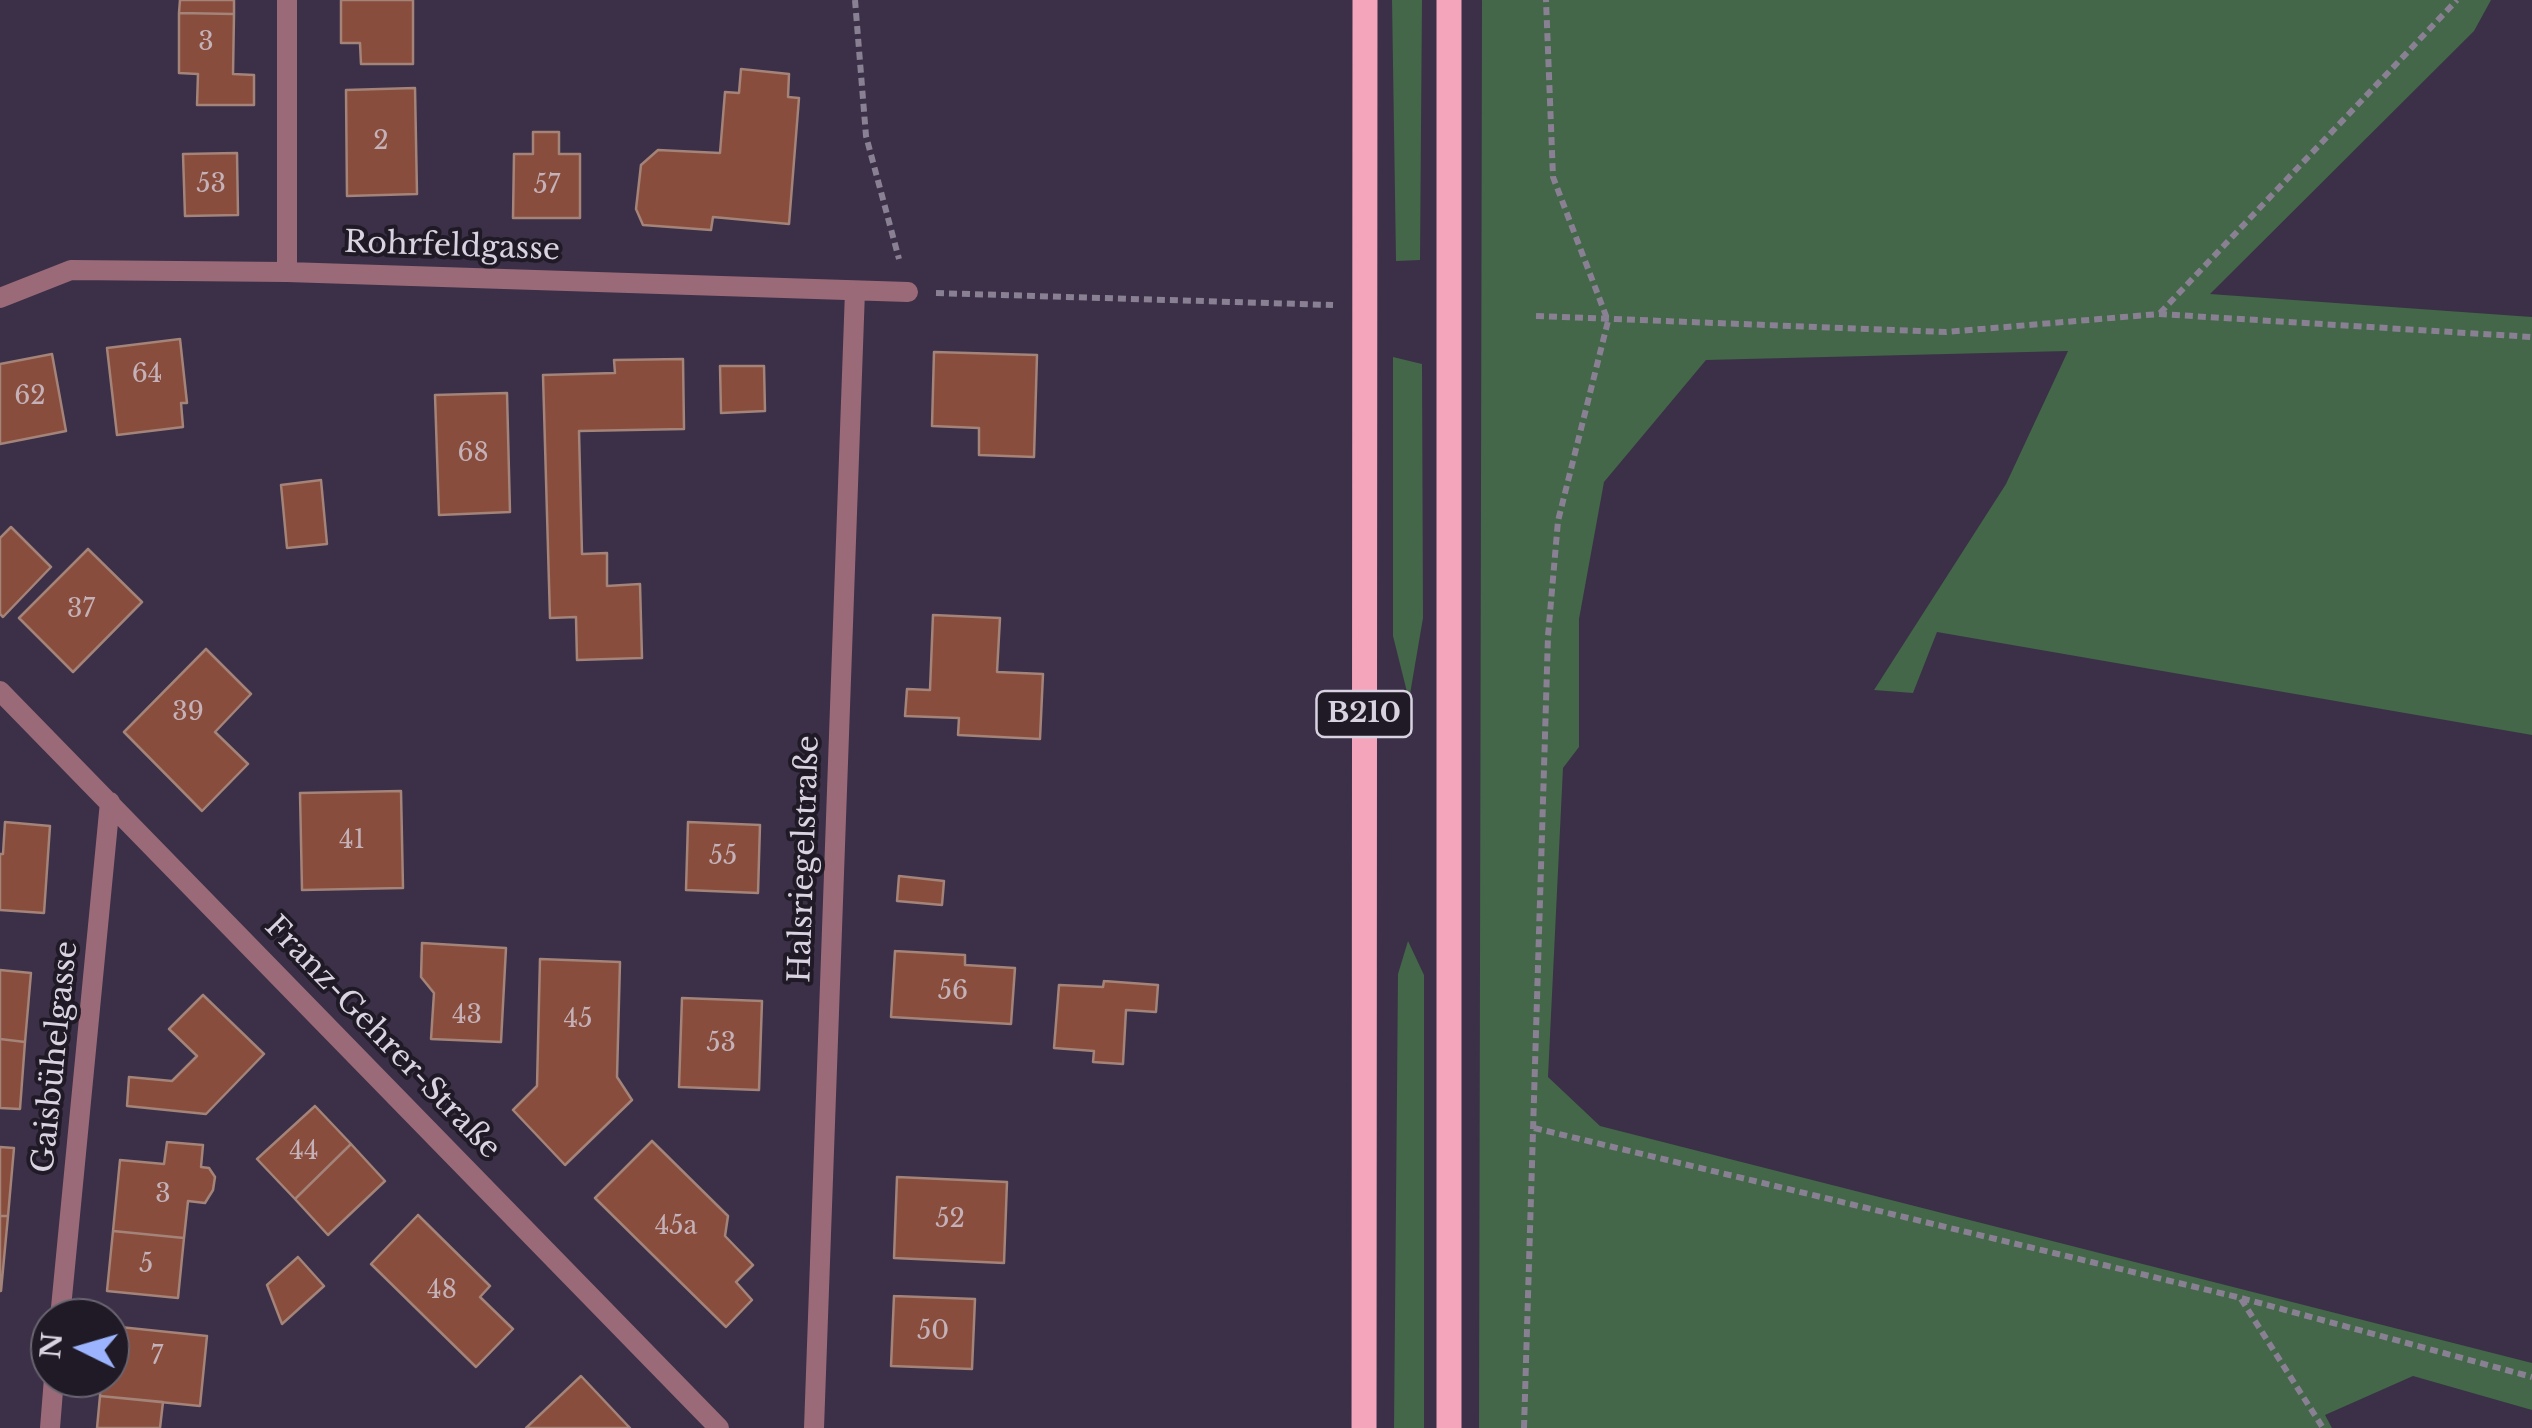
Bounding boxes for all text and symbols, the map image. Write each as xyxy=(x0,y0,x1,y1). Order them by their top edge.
house number: 3 xyxy=(198,28,214,58)
house number: 2 xyxy=(373,127,389,157)
house number: 53 xyxy=(196,170,226,200)
house number: 57 xyxy=(534,171,560,201)
street label: Rohrfeldgasse xyxy=(343,225,561,269)
house number: 64 xyxy=(132,360,162,390)
house number: 62 xyxy=(14,382,46,412)
house number: 68 xyxy=(457,439,489,469)
house number: 37 xyxy=(67,595,95,625)
road number: B210 xyxy=(1316,691,1412,737)
house number: 39 xyxy=(172,698,204,728)
street label: Halsriegelstraße xyxy=(783,735,827,983)
house number: 41 xyxy=(339,826,365,856)
house number: 55 xyxy=(709,842,737,872)
street label: Franz-Gehrer-Straße xyxy=(257,909,507,1167)
street label: Gaisbühelgasse xyxy=(26,939,86,1175)
house number: 56 xyxy=(938,977,968,1007)
house number: 43 xyxy=(452,1001,482,1031)
house number: 45 xyxy=(564,1005,592,1035)
house number: 53 xyxy=(706,1029,736,1059)
house number: 44 xyxy=(289,1137,319,1167)
house number: 3 xyxy=(155,1180,171,1210)
house number: 52 xyxy=(935,1205,965,1235)
house number: 45a xyxy=(655,1212,697,1242)
house number: 5 xyxy=(139,1250,153,1280)
house number: 48 xyxy=(427,1276,457,1306)
north arrow xyxy=(30,1298,130,1398)
house number: 50 xyxy=(917,1317,949,1347)
text: N xyxy=(33,1331,70,1360)
house number: 7 xyxy=(151,1342,163,1372)

